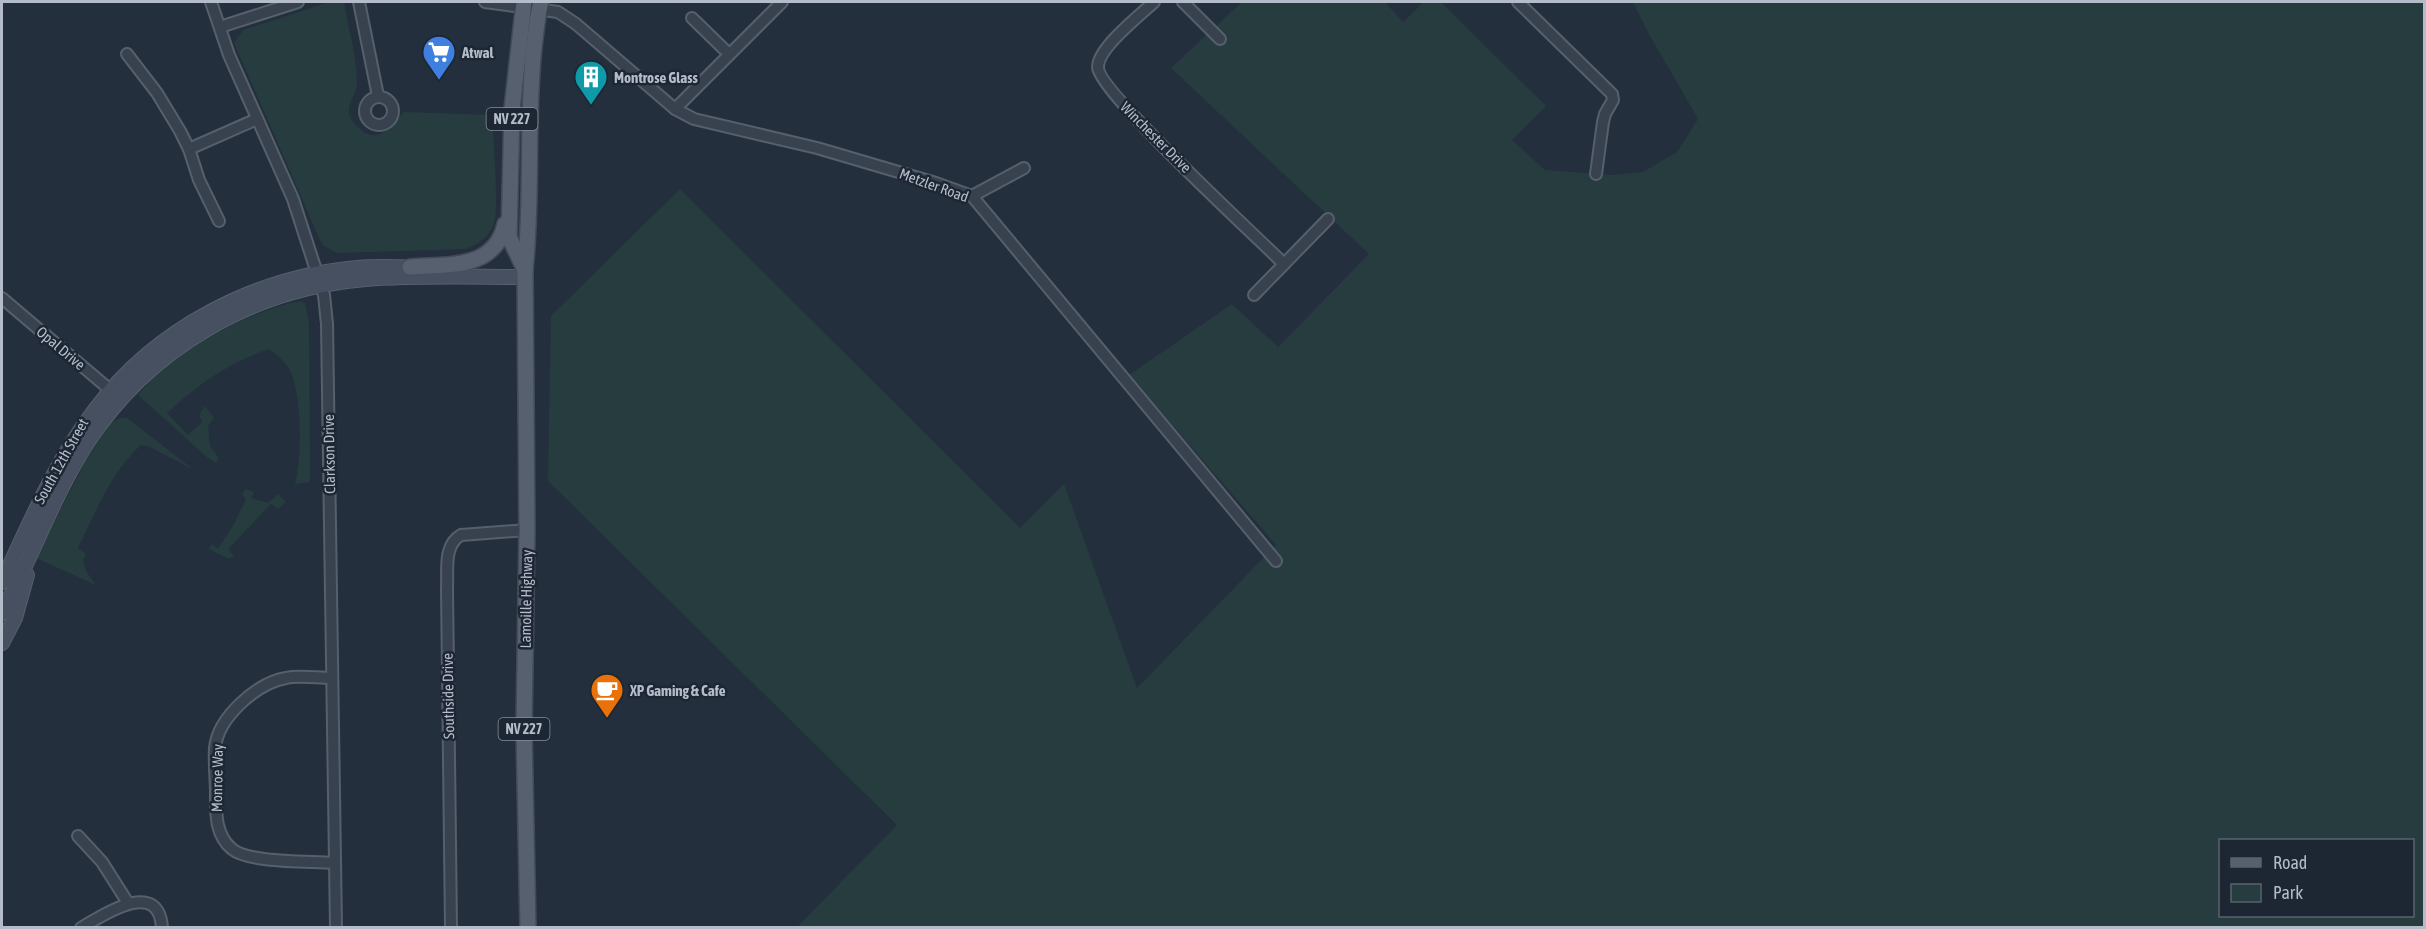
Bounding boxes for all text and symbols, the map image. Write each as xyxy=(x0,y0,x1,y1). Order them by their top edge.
supermarket icon: Atwal xyxy=(421,34,457,81)
place label: Atwal xyxy=(461,44,494,61)
building icon: Montrose Glass xyxy=(573,59,609,106)
place label: Montrose Glass xyxy=(614,69,699,86)
street label: Winchester Drive xyxy=(1117,98,1195,176)
road number: NV 227 xyxy=(486,108,538,130)
street label: Metzler Road xyxy=(897,165,971,205)
street label: Opal Drive xyxy=(33,323,89,373)
street label: Clarkson Drive xyxy=(320,414,338,494)
street label: South 12th Street xyxy=(31,415,91,507)
street label: Lamoille Highway xyxy=(517,550,535,648)
street label: Southside Drive xyxy=(439,653,457,739)
cafe icon: XP Gaming & Cafe xyxy=(589,672,625,719)
place label: XP Gaming & Cafe xyxy=(629,682,726,699)
road number: NV 227 xyxy=(498,718,550,740)
street label: Monroe Way xyxy=(208,744,226,812)
legend xyxy=(2219,839,2414,917)
text: Road xyxy=(2273,852,2307,873)
text: Park xyxy=(2273,882,2303,903)

